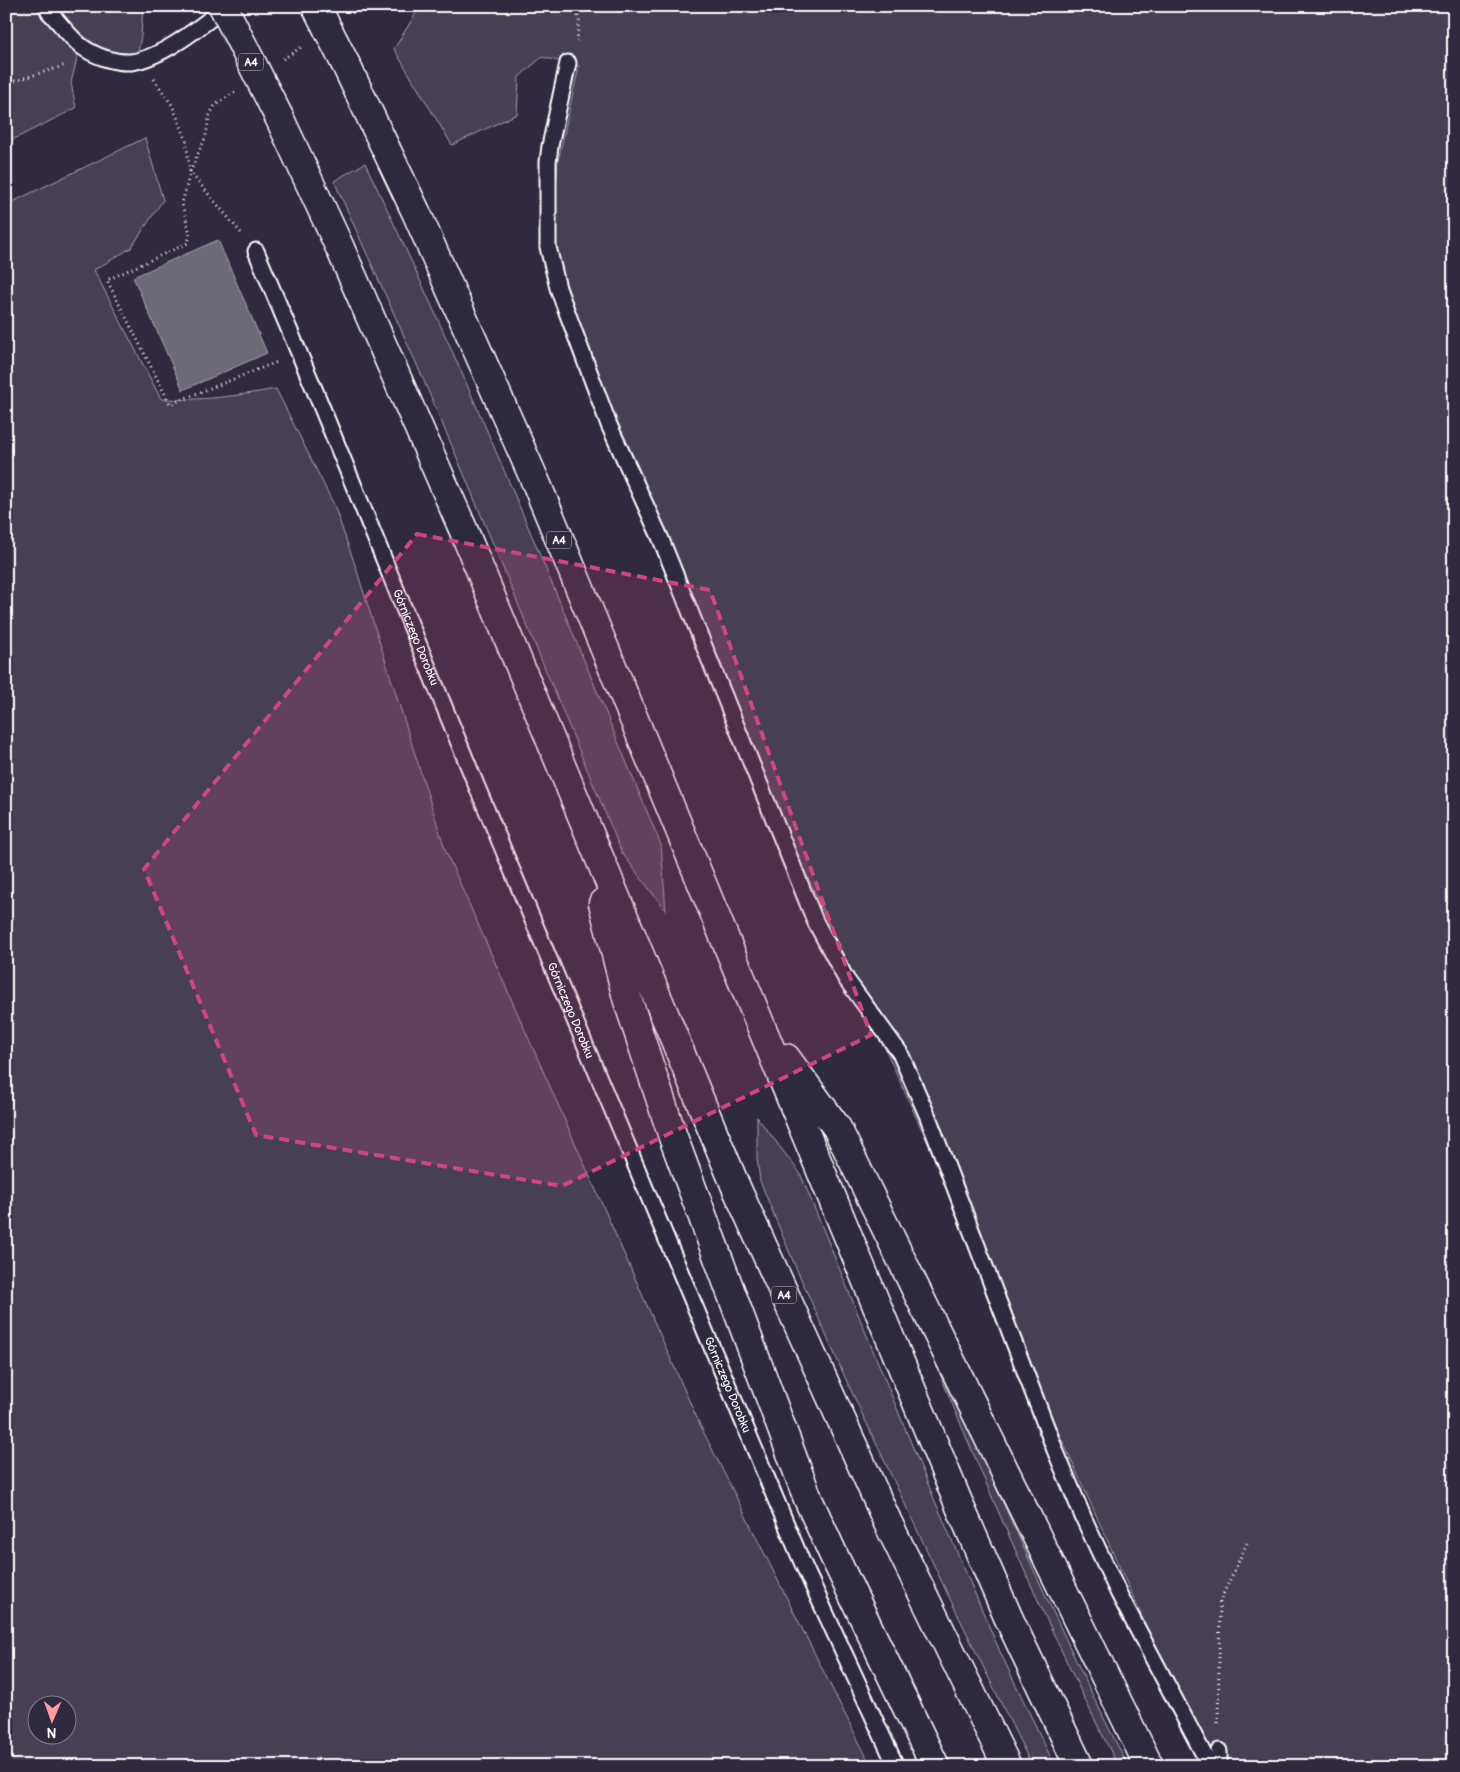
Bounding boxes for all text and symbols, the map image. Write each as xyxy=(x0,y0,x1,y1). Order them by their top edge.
road number: A4 xyxy=(238,54,264,70)
road number: A4 xyxy=(546,532,572,548)
street label: Górniczego Dorobku xyxy=(389,587,442,688)
street label: Górniczego Dorobku xyxy=(543,960,597,1061)
road number: A4 xyxy=(772,1286,796,1304)
street label: Górniczego Dorobku xyxy=(700,1335,754,1435)
north arrow xyxy=(28,1694,78,1744)
text: N xyxy=(47,1724,57,1741)

